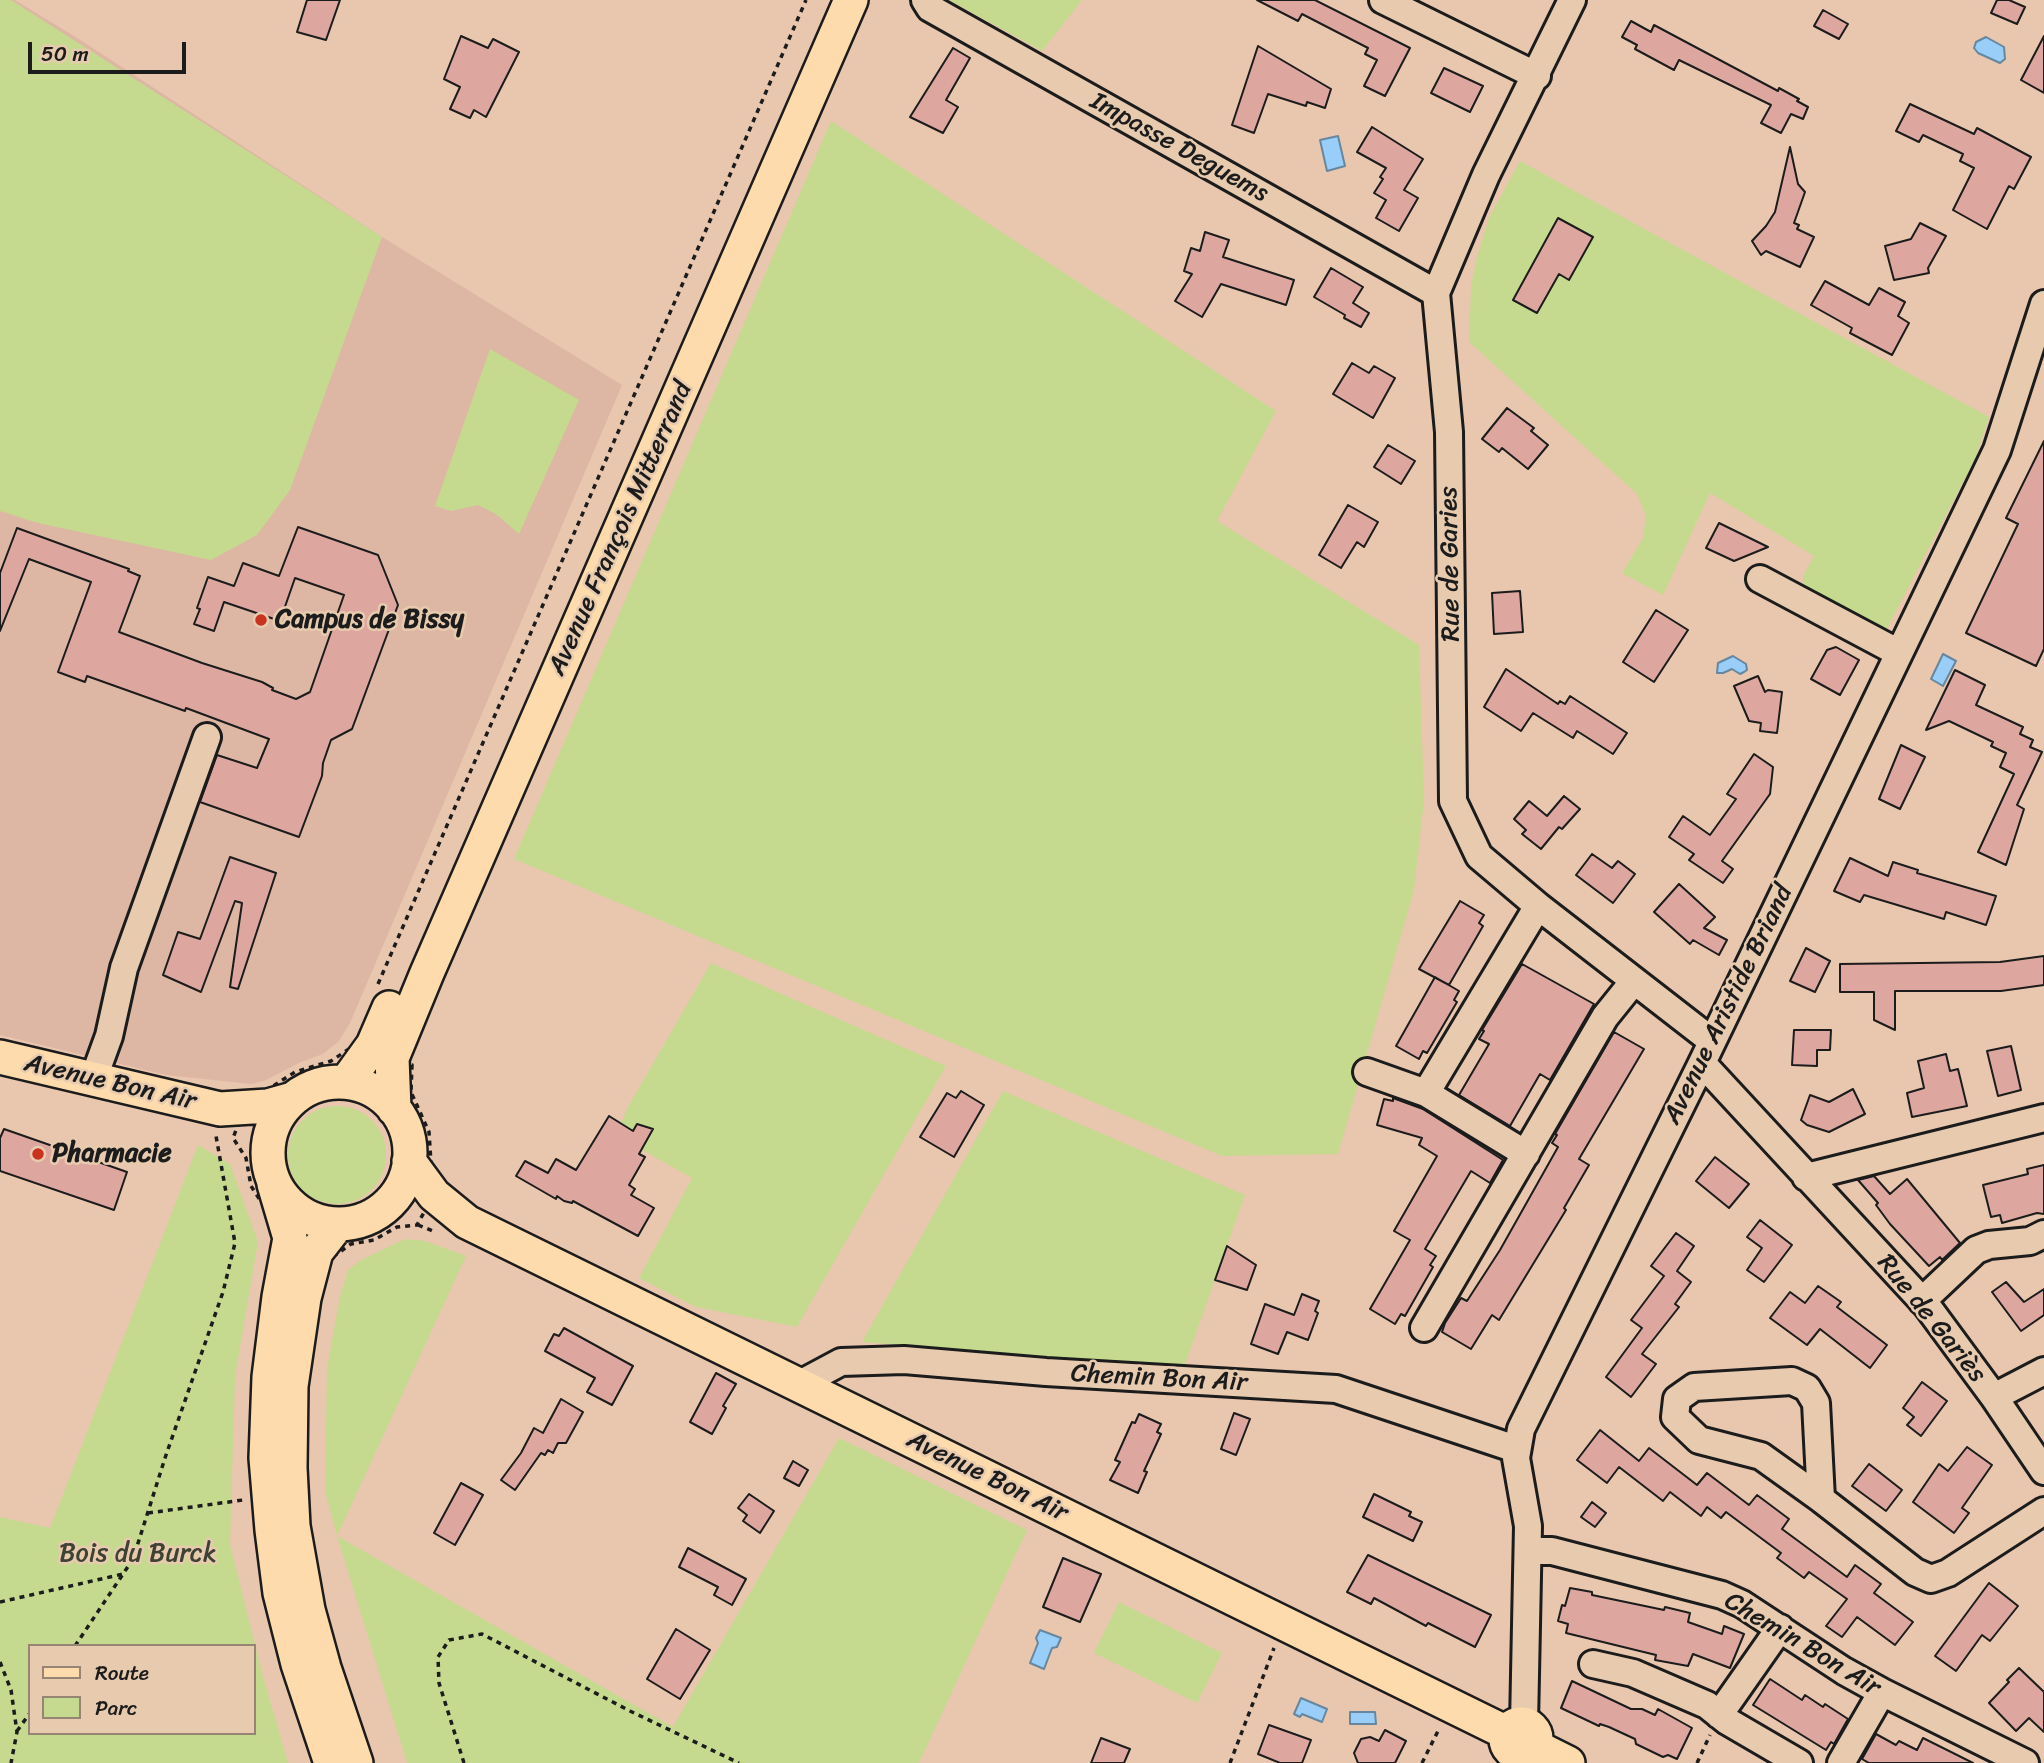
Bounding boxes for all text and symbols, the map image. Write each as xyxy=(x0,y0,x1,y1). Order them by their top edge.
scale bar xyxy=(32,28,189,72)
text: 50 m xyxy=(41,35,89,73)
street label: Impasse Deguems xyxy=(1084,86,1274,210)
street label: Avenue François Mitterrand xyxy=(542,377,700,681)
street label: Rue de Garies xyxy=(1434,486,1468,642)
place label: Campus de Bissy xyxy=(275,604,464,636)
marker: Campus de Bissy xyxy=(253,612,269,628)
street label: Avenue Aristide Briand xyxy=(1657,880,1801,1130)
street label: Avenue Bon Air xyxy=(21,1048,199,1118)
place label: Pharmacie xyxy=(52,1138,172,1170)
marker: Pharmacie xyxy=(30,1146,46,1162)
street label: Rue de Gariès xyxy=(1870,1249,1992,1389)
street label: Chemin Bon Air xyxy=(1070,1359,1248,1399)
street label: Avenue Bon Air xyxy=(902,1425,1072,1529)
park label: Bois du Burck xyxy=(59,1538,217,1570)
street label: Chemin Bon Air xyxy=(1718,1586,1886,1704)
legend xyxy=(28,1644,256,1735)
text: Route xyxy=(95,1654,149,1692)
text: Parc xyxy=(95,1689,137,1727)

